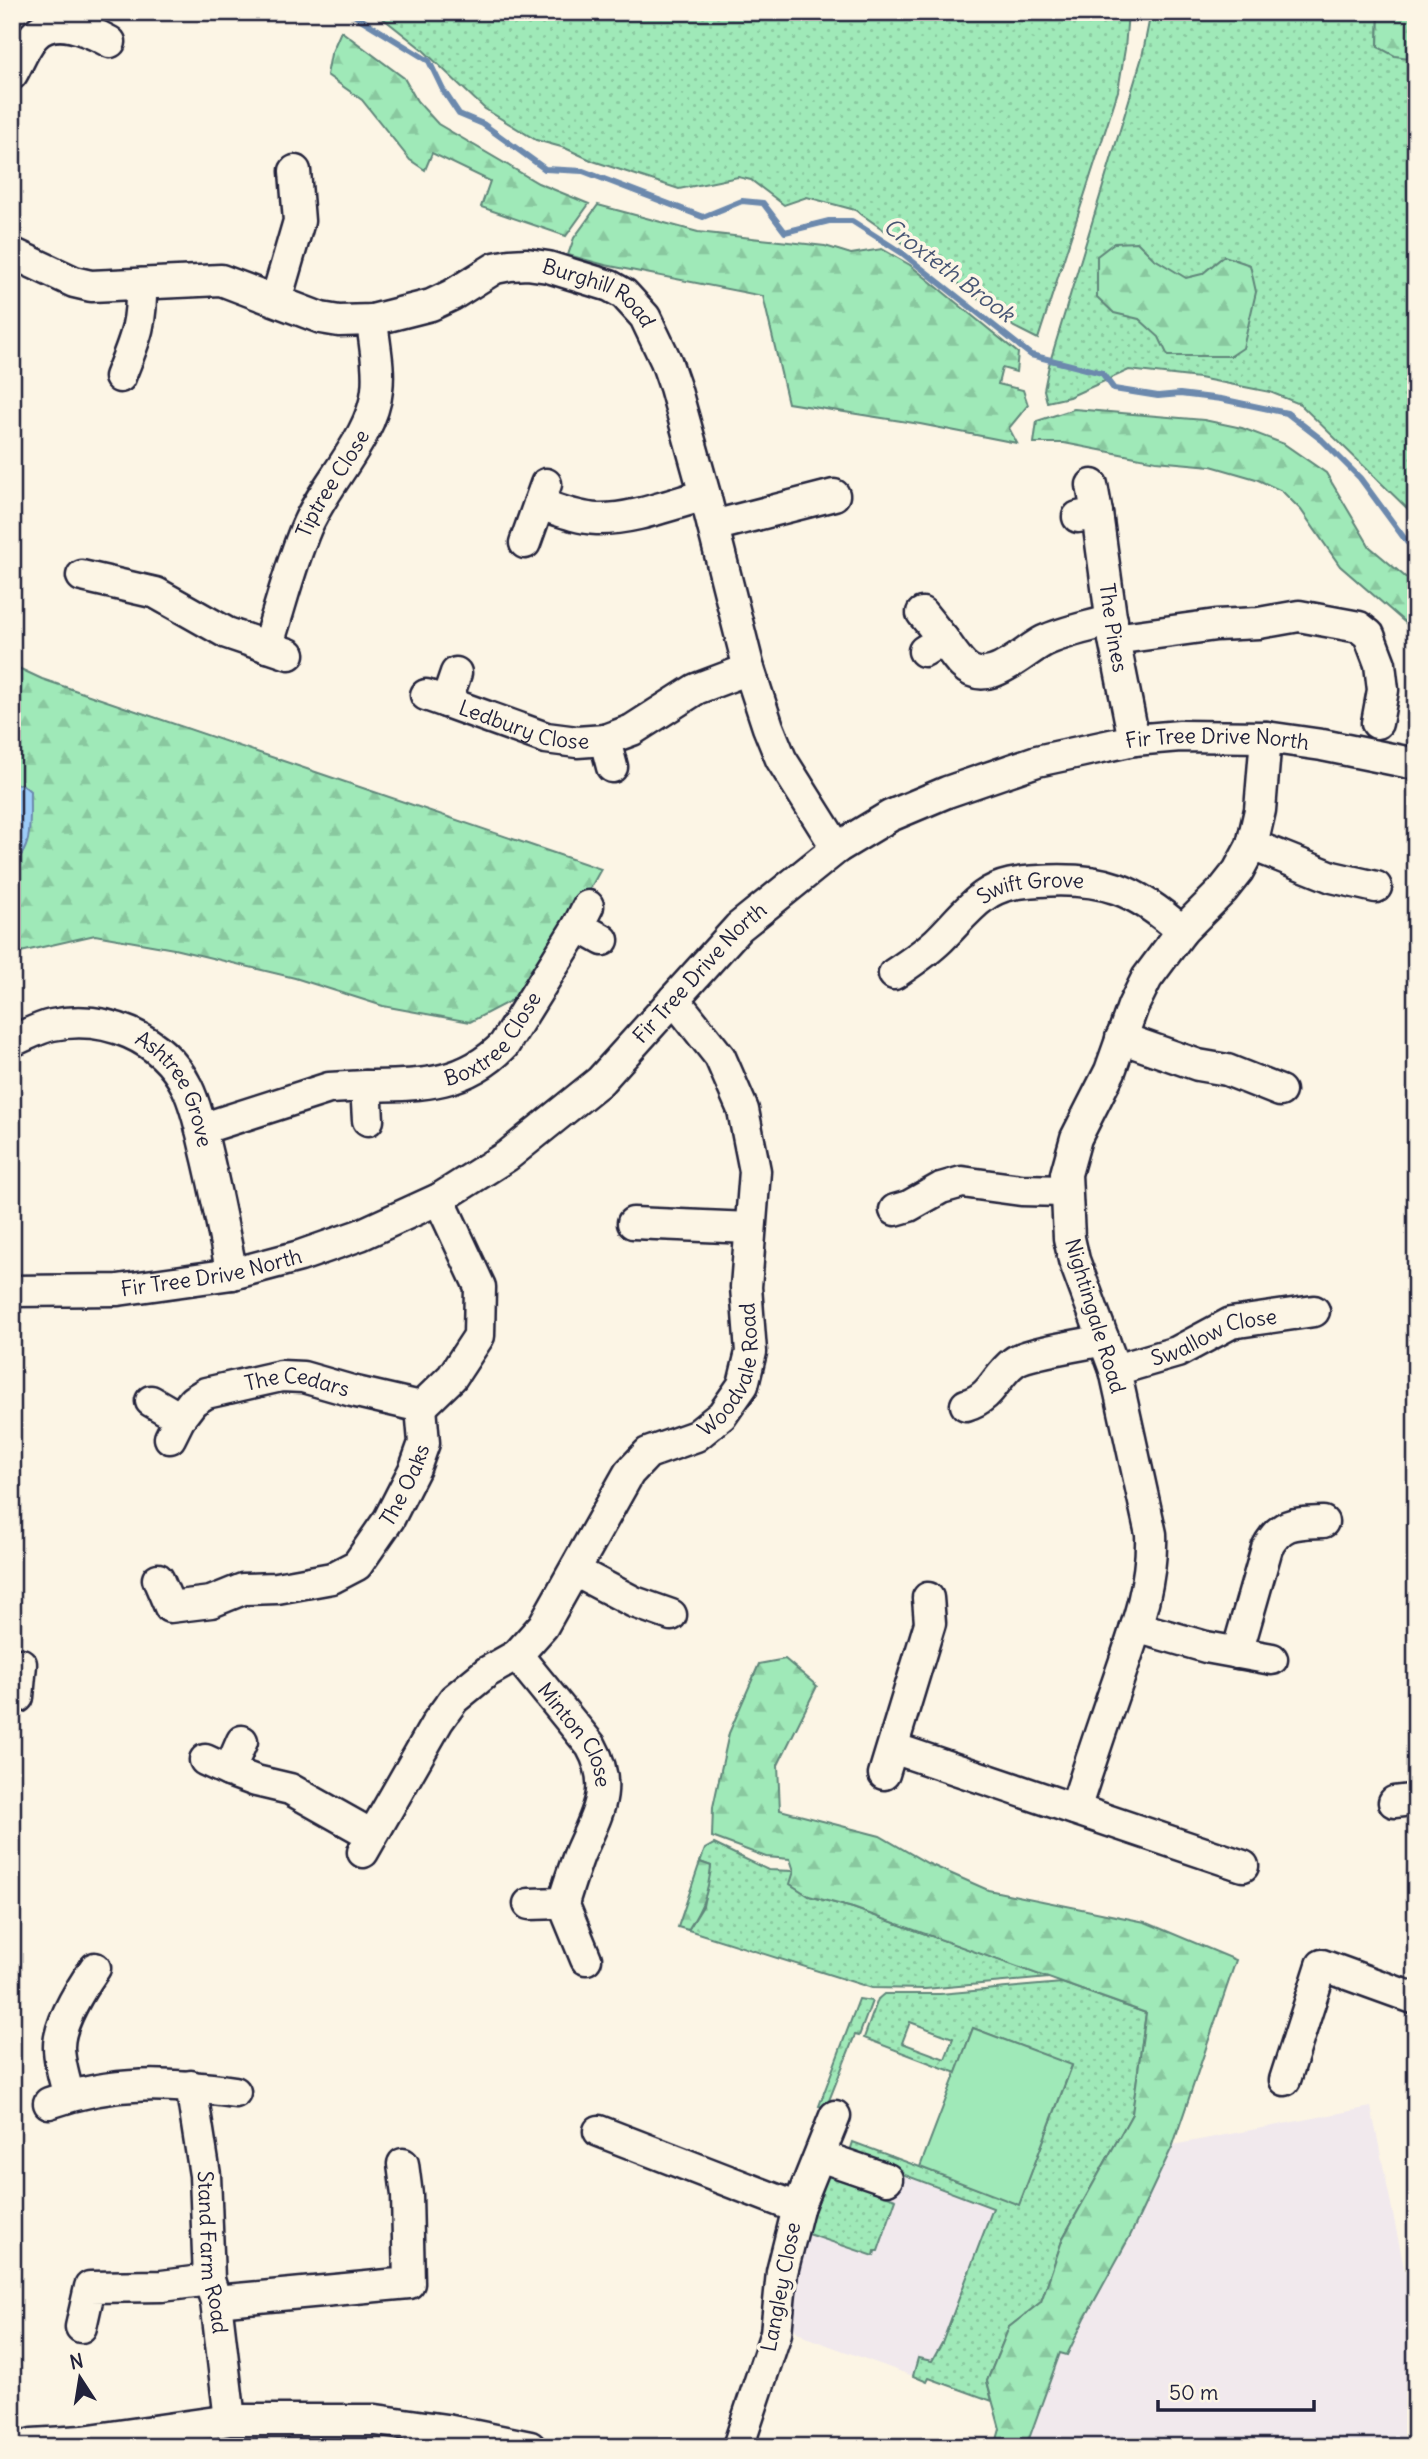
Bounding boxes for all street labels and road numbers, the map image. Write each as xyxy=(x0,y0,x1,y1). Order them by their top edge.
street label: Burghill Road xyxy=(539,252,662,331)
street label: Tiptree Close xyxy=(290,425,375,541)
street label: The Pines xyxy=(1094,582,1134,675)
street label: Ledbury Close xyxy=(455,694,590,755)
street label: Fir Tree Drive North xyxy=(1123,722,1311,756)
street label: Swift Grove xyxy=(971,866,1085,910)
street label: Fir Tree Drive North xyxy=(627,896,772,1049)
street label: Boxtree Close xyxy=(441,987,547,1092)
street label: Ashtree Grove xyxy=(131,1024,219,1150)
street label: Nightingale Road xyxy=(1059,1235,1132,1397)
street label: Fir Tree Drive North xyxy=(119,1242,305,1302)
street label: Woodvale Road xyxy=(692,1302,764,1442)
street label: Swallow Close xyxy=(1148,1303,1279,1372)
street label: The Cedars xyxy=(242,1362,353,1403)
street label: The Oaks xyxy=(374,1440,435,1532)
street label: Minton Close xyxy=(532,1677,617,1788)
street label: Stand Farm Road xyxy=(192,2170,234,2335)
street label: Langley Close xyxy=(755,2220,806,2354)

